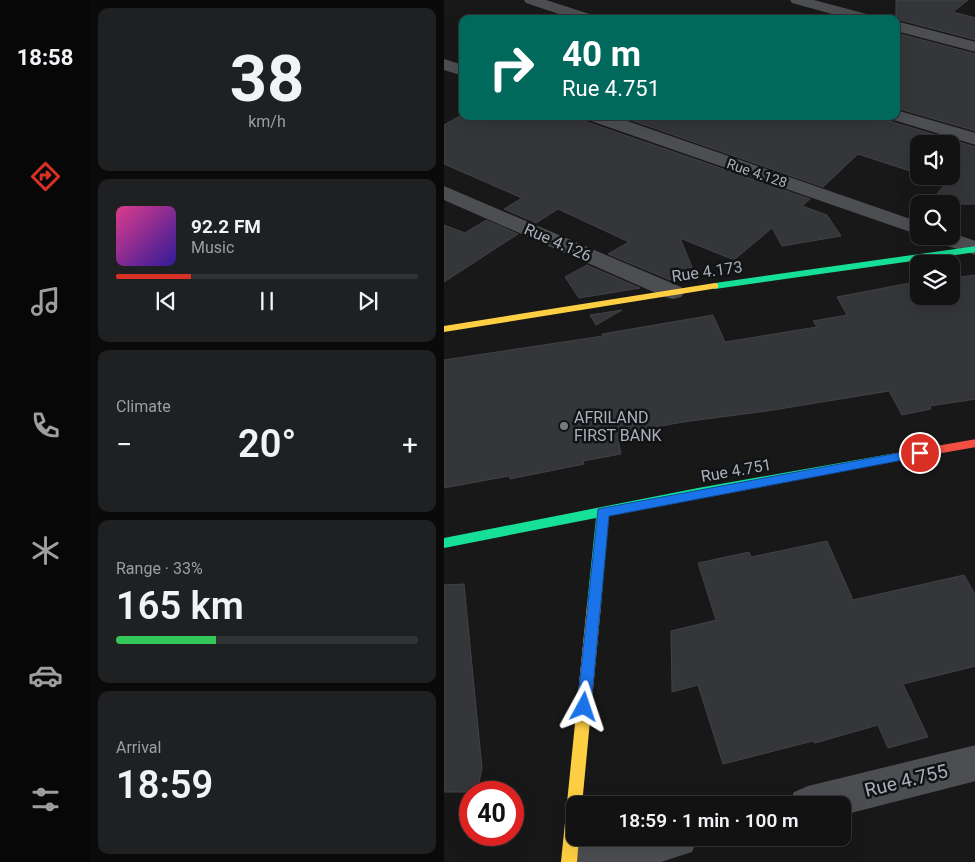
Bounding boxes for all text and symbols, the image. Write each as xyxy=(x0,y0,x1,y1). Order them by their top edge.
text: 40 m xyxy=(562,34,641,75)
icon: right xyxy=(479,35,544,100)
text: 38 xyxy=(230,41,304,117)
text: 18:58 xyxy=(17,45,73,70)
text: Rue 4.751 xyxy=(562,76,660,101)
text: km/h xyxy=(248,112,286,131)
map controls xyxy=(910,135,960,305)
button: sound xyxy=(910,135,960,185)
street label: Rue 4.128 xyxy=(725,155,789,191)
icon: directions xyxy=(28,159,63,194)
button: search xyxy=(910,195,960,245)
text: 92.2 FM xyxy=(191,215,261,238)
street label: Rue 4.126 xyxy=(521,219,594,266)
text: Music xyxy=(191,238,234,257)
button: layers xyxy=(910,255,960,305)
street label: Rue 4.173 xyxy=(670,257,744,286)
icon: music xyxy=(28,284,63,319)
icon: previous xyxy=(152,287,180,315)
icon: pause xyxy=(253,287,281,315)
icon: next xyxy=(354,287,382,315)
text: Climate xyxy=(116,397,171,416)
icon: phone xyxy=(28,408,63,443)
place label: AFRILAND FIRST BANK xyxy=(574,408,663,445)
marker: AFRILAND FIRST BANK xyxy=(558,420,570,432)
text: 20° xyxy=(238,422,296,466)
text: − xyxy=(116,428,132,461)
text: + xyxy=(402,428,418,461)
pin xyxy=(899,432,941,474)
icon: arrive xyxy=(906,439,934,467)
street label: Rue 4.751 xyxy=(699,455,773,486)
icon: climate xyxy=(28,533,63,568)
text: Range · 33% xyxy=(116,559,203,578)
text: 165 km xyxy=(116,584,244,628)
icon: car xyxy=(28,658,63,693)
position arrow xyxy=(557,680,609,732)
text: Arrival xyxy=(116,738,161,757)
street label: Rue 4.755 xyxy=(862,759,950,802)
text: 18:59 xyxy=(116,763,213,807)
speed limit sign: 40 xyxy=(459,781,524,846)
icon: filters xyxy=(28,782,63,817)
text: 18:59 · 1 min · 100 m xyxy=(618,809,799,832)

